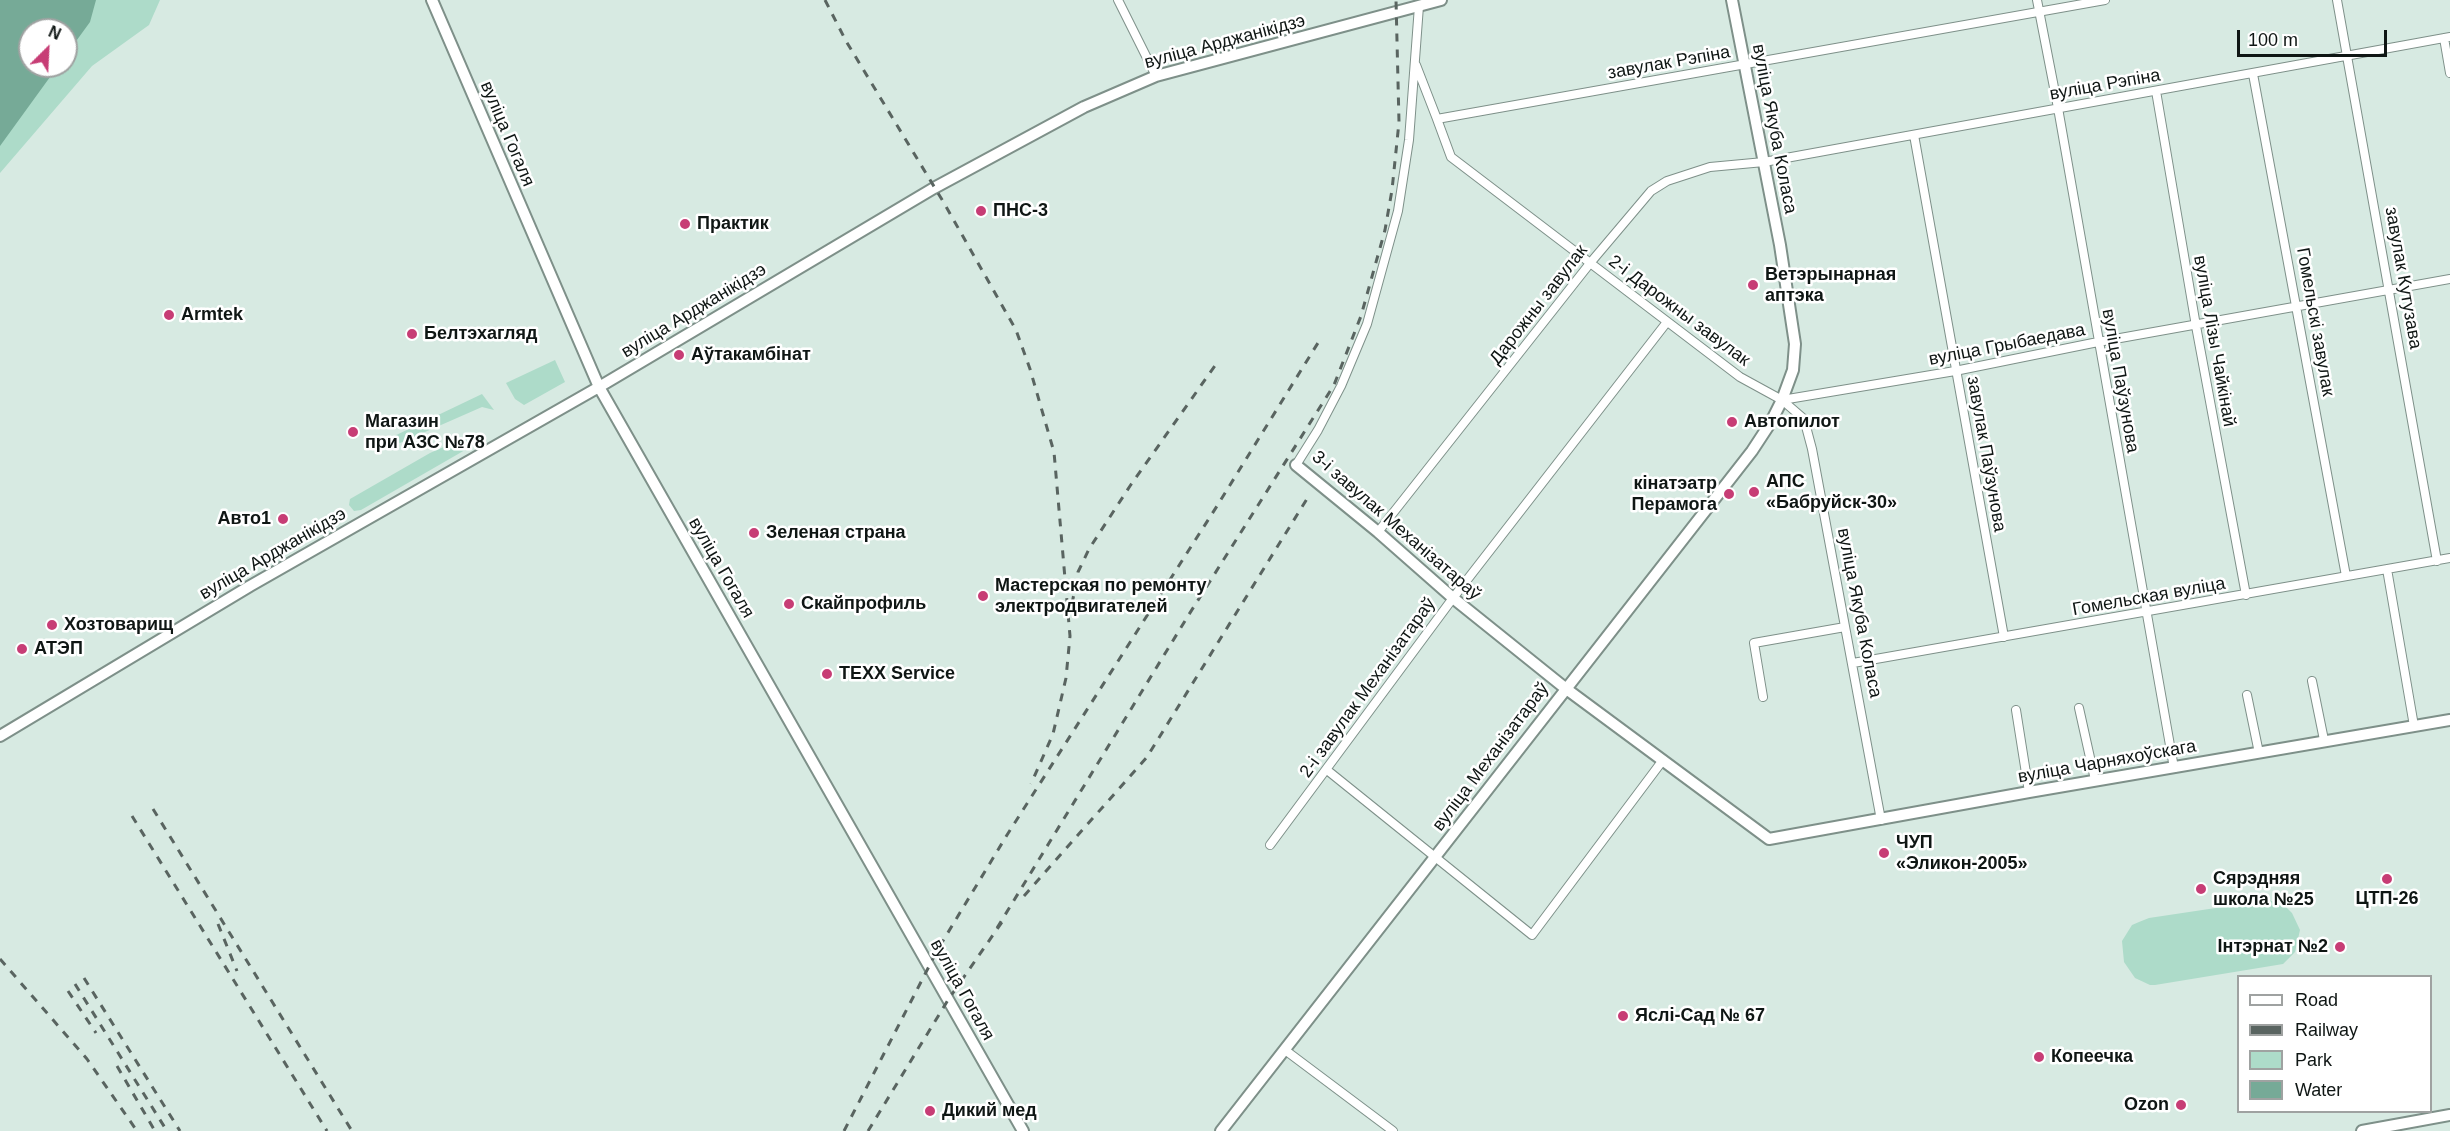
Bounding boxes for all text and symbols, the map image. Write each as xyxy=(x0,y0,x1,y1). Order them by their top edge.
street label: вуліца Арджанікідзэ xyxy=(1142,10,1308,74)
north arrow xyxy=(18,18,78,78)
scale bar xyxy=(2240,18,2390,56)
text: N xyxy=(46,23,63,43)
text: 100 m xyxy=(2248,30,2298,50)
street label: завулак Рэпіна xyxy=(1606,42,1732,84)
street label: вуліца Якуба Коласа xyxy=(1747,42,1801,216)
street label: вуліца Рэпіна xyxy=(2048,65,2162,105)
street label: вуліца Гогаля xyxy=(475,78,539,190)
place label: ПНС-3 xyxy=(993,200,1048,222)
marker: ПНС-3 xyxy=(974,204,988,218)
street label: завулак Кутузава xyxy=(2380,205,2426,351)
place label: Практик xyxy=(697,213,769,235)
marker: Практик xyxy=(678,217,692,231)
street label: Дарожны завулак xyxy=(1485,241,1593,369)
street label: Гомельскі завулак xyxy=(2291,246,2339,398)
street label: 2-і Дарожны завулак xyxy=(1604,251,1754,371)
street label: вуліца Лізы Чайкінай xyxy=(2188,254,2240,428)
street label: вуліца Арджанікідзэ xyxy=(618,259,770,363)
place label: Ветэрынарная аптэка xyxy=(1765,264,1896,306)
marker: Ветэрынарная аптэка xyxy=(1746,278,1760,292)
place label: Armtek xyxy=(181,304,243,326)
street label: вуліца Паўзунова xyxy=(2097,307,2143,455)
marker: Armtek xyxy=(162,308,176,322)
street label: вуліца Грыбаедава xyxy=(1927,319,2087,371)
place label: Белтэхагляд xyxy=(424,323,537,345)
marker: Белтэхагляд xyxy=(405,327,419,341)
place label: Аўтакамбінат xyxy=(691,344,811,366)
marker: Аўтакамбінат xyxy=(672,348,686,362)
street label: завулак Паўзунова xyxy=(1962,374,2010,534)
place label: Магазин при АЗС №78 xyxy=(365,411,485,454)
place label: Автопилот xyxy=(1744,411,1840,433)
marker: Автопилот xyxy=(1725,415,1739,429)
marker: Магазин при АЗС №78 xyxy=(346,425,360,439)
street label: 3-і завулак Механізатараў xyxy=(1307,447,1485,605)
place label: АПС «Бабруйск-30» xyxy=(1766,471,1897,514)
place label: кінатэатр Перамога xyxy=(1631,473,1717,516)
marker: АПС «Бабруйск-30» xyxy=(1747,485,1761,499)
marker: кінатэатр Перамога xyxy=(1722,487,1736,501)
street label: вуліца Арджанікідзэ xyxy=(196,503,350,605)
place label: Авто1 xyxy=(218,508,271,530)
marker: Авто1 xyxy=(276,512,290,526)
street label: вуліца Гогаля xyxy=(684,514,758,622)
place label: Зеленая страна xyxy=(766,522,906,544)
marker: Зеленая страна xyxy=(747,526,761,540)
street label: вуліца Якуба Коласа xyxy=(1832,526,1886,700)
street label: Гомельская вуліца xyxy=(2071,573,2227,621)
place label: Мастерская по ремонту электродвигателей xyxy=(995,575,1206,618)
marker: Мастерская по ремонту электродвигателей xyxy=(976,589,990,603)
place label: Скайпрофиль xyxy=(801,593,926,615)
street label: 2-і завулак Механізатараў xyxy=(1296,594,1440,782)
marker: Скайпрофиль xyxy=(782,597,796,611)
place label: Хозтоварищ xyxy=(64,614,173,636)
marker: Хозтоварищ xyxy=(45,618,59,632)
place label: АТЭП xyxy=(34,638,83,660)
marker: АТЭП xyxy=(15,642,29,656)
place label: TEXX Service xyxy=(839,663,955,685)
marker: TEXX Service xyxy=(820,667,834,681)
street label: вуліца Механізатараў xyxy=(1428,679,1554,835)
street label: вуліца Чарняхоўскага xyxy=(2016,736,2198,788)
place label: ЧУП «Эликон-2005» xyxy=(1896,832,2028,874)
marker: ЧУП «Эликон-2005» xyxy=(1877,846,1891,860)
place label: Сярэдняя школа №25 xyxy=(2213,868,2314,910)
marker: ЦТП-26 xyxy=(2380,872,2394,886)
marker: Сярэдняя школа №25 xyxy=(2194,882,2208,896)
place label: ЦТП-26 xyxy=(2355,888,2419,910)
street label: вуліца Гогаля xyxy=(925,936,999,1044)
place label: Інтэрнат №2 xyxy=(2218,936,2328,958)
marker: Інтэрнат №2 xyxy=(2333,940,2347,954)
legend xyxy=(2237,975,2432,1113)
text: Road xyxy=(2295,990,2338,1010)
place label: Яслі-Сад № 67 xyxy=(1635,1005,1765,1027)
marker: Яслі-Сад № 67 xyxy=(1616,1009,1630,1023)
text: Railway xyxy=(2295,1020,2358,1040)
place label: Копеечка xyxy=(2051,1046,2133,1068)
marker: Копеечка xyxy=(2032,1050,2046,1064)
text: Park xyxy=(2295,1050,2332,1070)
text: Water xyxy=(2295,1080,2342,1100)
place label: Ozon xyxy=(2124,1094,2169,1116)
marker: Ozon xyxy=(2174,1098,2188,1112)
place label: Дикий мед xyxy=(942,1100,1037,1122)
marker: Дикий мед xyxy=(923,1104,937,1118)

